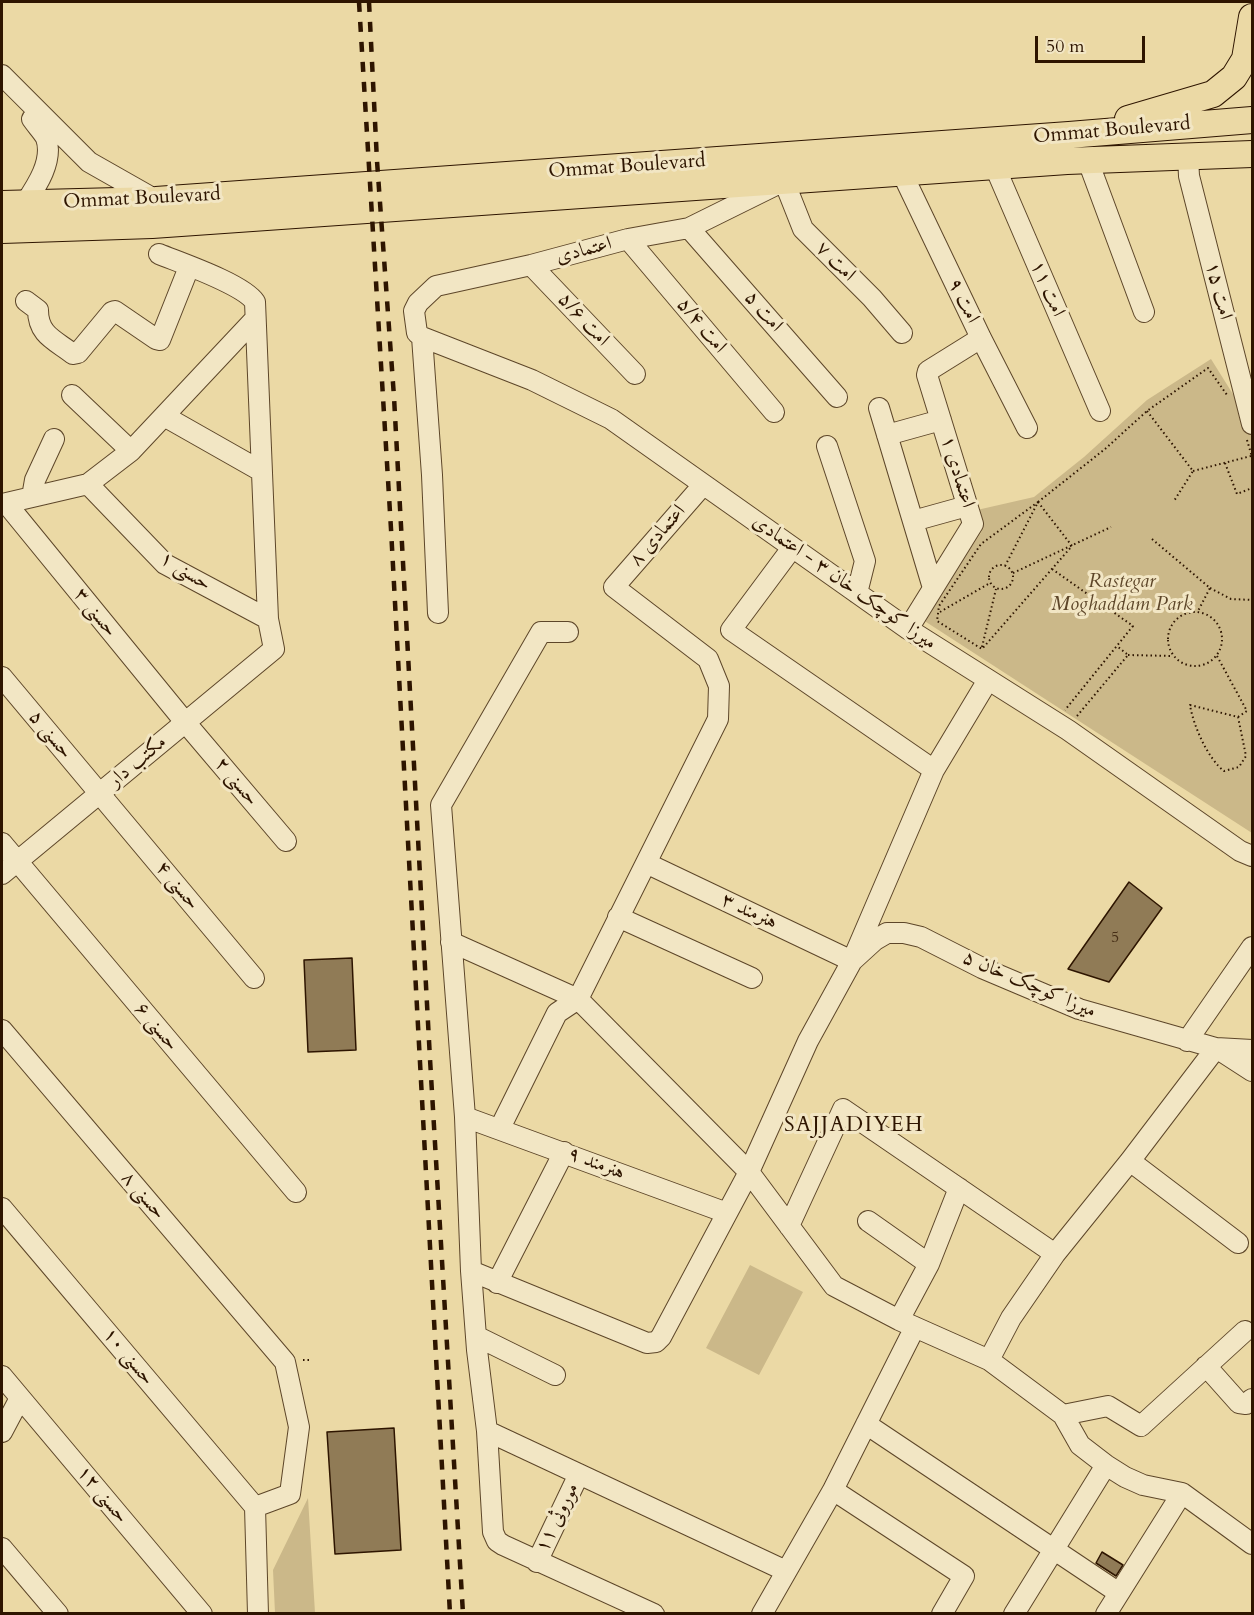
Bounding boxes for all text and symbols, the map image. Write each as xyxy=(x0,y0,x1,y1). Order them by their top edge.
scale bar xyxy=(1038,24,1148,62)
text: 50 m xyxy=(1046,34,1085,59)
street label: Ommat Boulevard xyxy=(1032,112,1192,150)
street label: Ommat Boulevard xyxy=(548,150,706,184)
street label: Ommat Boulevard xyxy=(63,183,221,215)
street label: اعتمادی xyxy=(553,232,615,270)
street label: امت ۷ xyxy=(810,237,860,287)
street label: امت ۱۱ xyxy=(1025,257,1069,321)
street label: امت ۱۵ xyxy=(1199,260,1237,322)
street label: امت ۹ xyxy=(942,275,984,327)
street label: امت ۵ xyxy=(739,286,787,338)
street label: امت ۵/۶ xyxy=(552,288,614,352)
street label: امت ۵/۴ xyxy=(671,293,731,359)
street label: اعتمادی ۱ xyxy=(935,433,979,511)
street label: اعتمادی ۸ xyxy=(625,500,691,572)
street label: میرزا کوچک خان ۳ - اعتمادی xyxy=(747,510,941,656)
street label: حسنی ۱ xyxy=(155,547,215,597)
park label: Rastegar Moghaddam Park xyxy=(1051,570,1193,617)
street label: حسنی ۳ xyxy=(68,584,122,642)
street label: حسنی ۵ xyxy=(23,706,77,764)
street label: مکتب دار xyxy=(104,731,172,793)
street label: حسنی ۲ xyxy=(209,753,263,811)
street label: حسنی ۴ xyxy=(150,857,204,915)
street label: هنرمند ۳ xyxy=(717,889,781,935)
house number: 5 xyxy=(1111,928,1119,948)
street label: میرزا کوچک خان ۵ xyxy=(959,946,1099,1024)
street label: حسنی ۶ xyxy=(129,998,183,1056)
district label: SAJJADIYEH xyxy=(784,1113,924,1139)
street label: هنرمند ۹ xyxy=(564,1142,628,1186)
street label: حسنی ۸ xyxy=(116,1167,170,1225)
street label: حسنی ۱۰ xyxy=(97,1323,159,1391)
street label: حسنی ۱۲ xyxy=(71,1461,133,1529)
street label: موروثی ۱۱ xyxy=(531,1479,585,1557)

